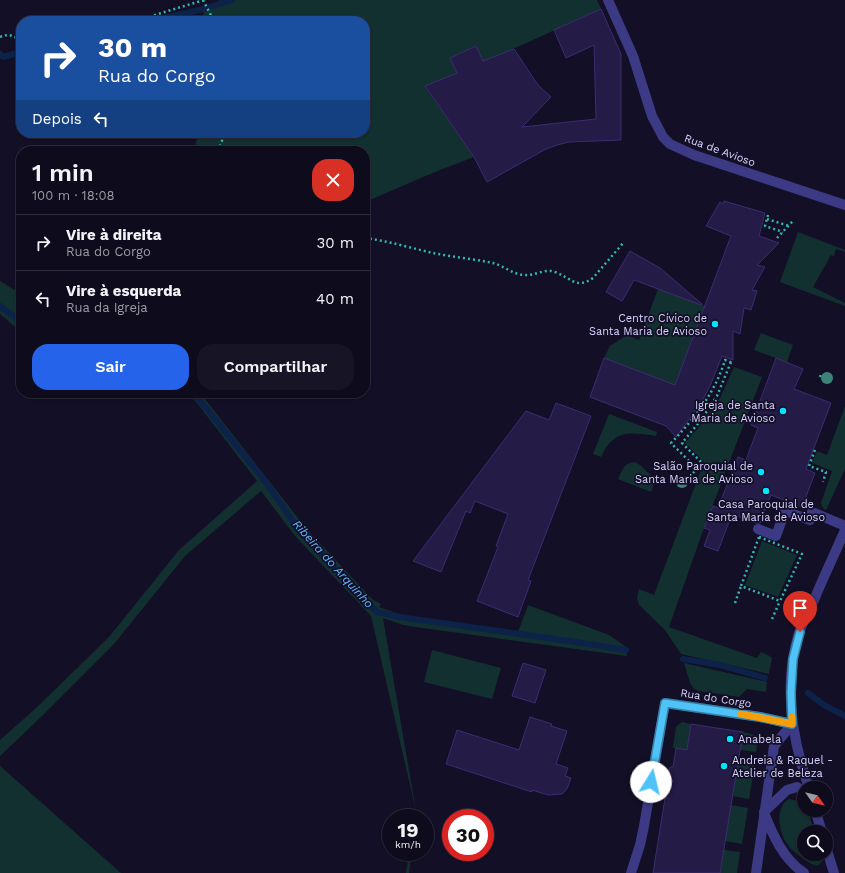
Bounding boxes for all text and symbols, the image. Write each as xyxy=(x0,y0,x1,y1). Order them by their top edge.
text: 30 m xyxy=(98,31,167,64)
icon: right xyxy=(32,32,84,84)
text: Rua do Corgo xyxy=(98,65,215,86)
icon: left xyxy=(90,108,112,130)
text: Depois xyxy=(32,110,82,128)
street label: Rua de Avioso xyxy=(682,132,757,169)
text: 1 min xyxy=(32,159,94,187)
button: close xyxy=(312,159,354,201)
text: 100 m · 18:08 xyxy=(32,188,115,203)
text: Vire à direita xyxy=(66,226,161,244)
icon: right xyxy=(32,232,54,254)
text: 30 m xyxy=(317,234,354,252)
text: Rua do Corgo xyxy=(66,244,151,259)
text: Vire à esquerda xyxy=(66,282,181,300)
icon: left xyxy=(32,288,54,310)
text: 40 m xyxy=(316,290,354,308)
text: Rua da Igreja xyxy=(66,300,148,315)
place label: Centro Cívico de Santa Maria de Avioso xyxy=(589,312,707,338)
marker: Centro Cívico de Santa Maria de Avioso xyxy=(710,319,720,329)
button: Sair xyxy=(32,344,189,390)
button: Compartilhar xyxy=(197,344,354,390)
place label: Igreja de Santa Maria de Avioso xyxy=(691,399,775,425)
marker: Igreja de Santa Maria de Avioso xyxy=(778,406,788,416)
place label: Salão Paroquial de Santa Maria de Avioso xyxy=(635,460,753,486)
marker: Salão Paroquial de Santa Maria de Avioso xyxy=(756,467,766,477)
marker: Casa Paroquial de Santa Maria de Avioso xyxy=(761,486,771,496)
place label: Casa Paroquial de Santa Maria de Avioso xyxy=(707,498,825,524)
water label: Ribeira do Arquinho xyxy=(290,517,376,611)
pin xyxy=(783,591,817,632)
icon: arrive xyxy=(789,597,811,619)
street label: Rua do Corgo xyxy=(679,686,752,711)
place label: Anabela xyxy=(738,733,781,746)
marker: Anabela xyxy=(725,734,735,744)
place label: Andreia & Raquel - Atelier de Beleza xyxy=(732,754,833,780)
position arrow xyxy=(630,761,672,803)
marker: Andreia & Raquel - Atelier de Beleza xyxy=(719,761,729,771)
north arrow xyxy=(797,781,833,817)
map controls xyxy=(797,781,833,861)
speed limit sign: 30 xyxy=(442,809,494,861)
text: 19 xyxy=(398,818,418,842)
button: search xyxy=(797,825,833,861)
text: km/h xyxy=(395,839,421,850)

